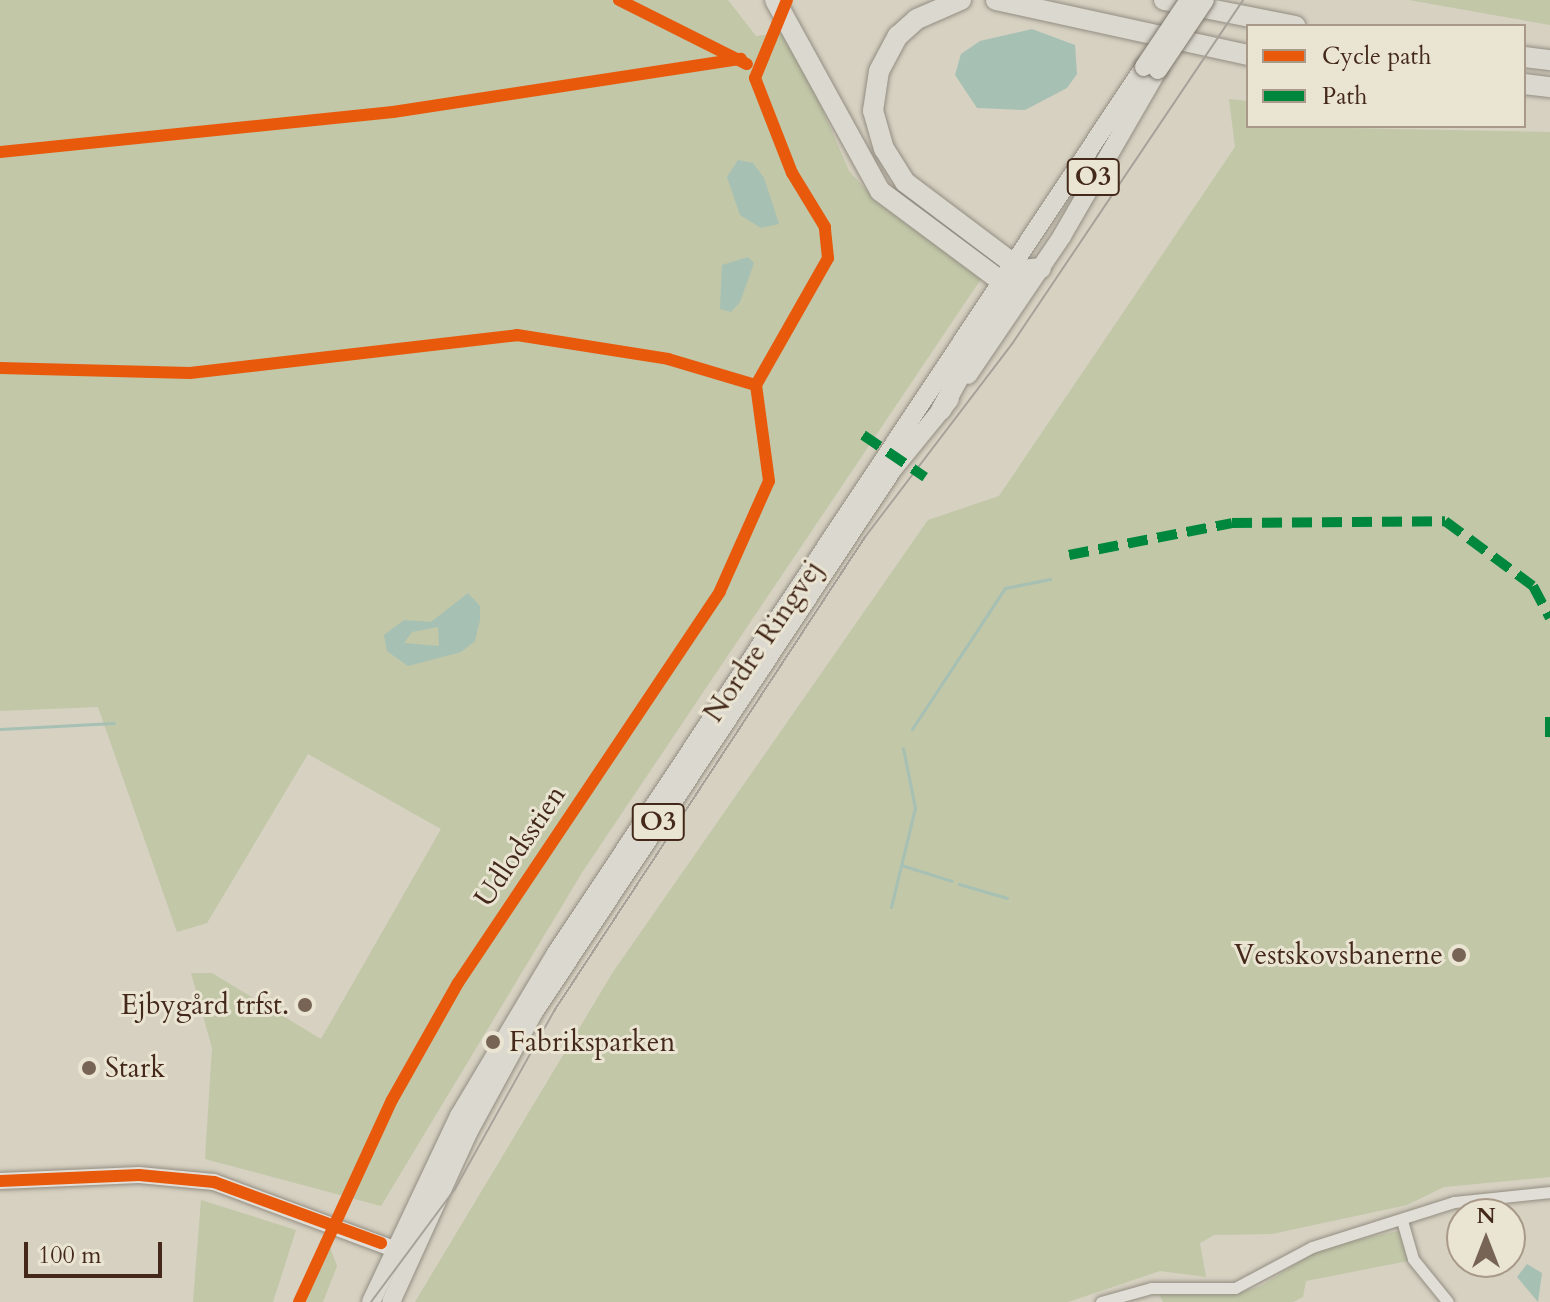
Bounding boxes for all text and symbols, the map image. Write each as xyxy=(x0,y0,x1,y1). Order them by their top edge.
legend xyxy=(1246,24,1526,128)
text: Cycle path xyxy=(1322,40,1431,73)
text: Path xyxy=(1322,80,1367,113)
road number: O3 xyxy=(1065,155,1121,199)
street label: Nordre Ringvej xyxy=(696,554,830,728)
street label: Udlodsstien xyxy=(467,779,573,913)
road number: O3 xyxy=(630,800,686,844)
place label: Vestskovsbanerne xyxy=(1234,938,1443,972)
marker: Vestskovsbanerne xyxy=(1450,946,1468,964)
place label: Ejbygård trfst. xyxy=(121,988,289,1022)
marker: Ejbygård trfst. xyxy=(296,996,314,1014)
place label: Fabriksparken xyxy=(509,1025,675,1059)
marker: Fabriksparken xyxy=(484,1033,502,1051)
place label: Stark xyxy=(105,1051,165,1085)
marker: Stark xyxy=(80,1059,98,1077)
north arrow xyxy=(1446,1198,1526,1278)
text: N xyxy=(1476,1201,1496,1231)
scale bar xyxy=(28,1226,166,1276)
text: 100 m xyxy=(38,1239,102,1272)

